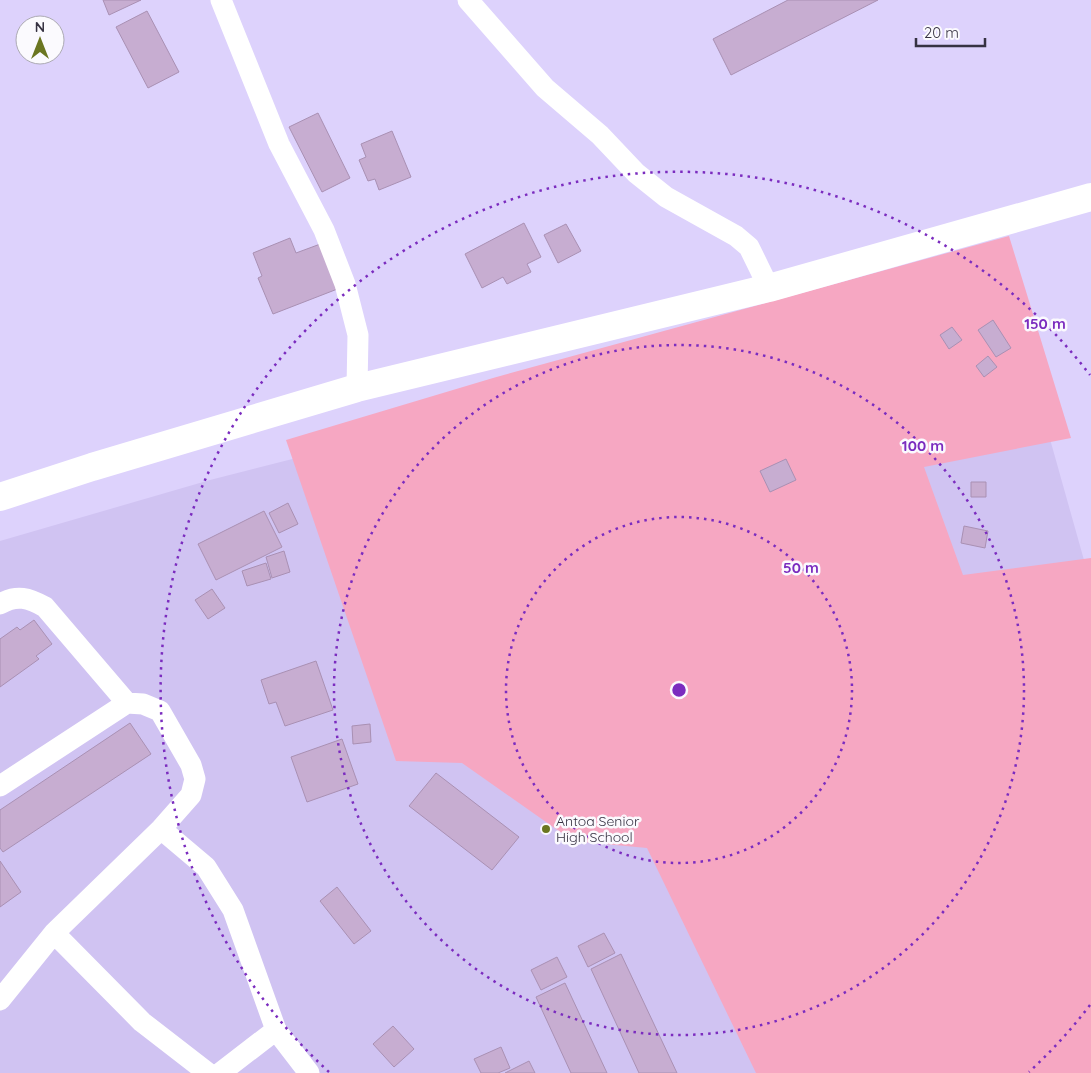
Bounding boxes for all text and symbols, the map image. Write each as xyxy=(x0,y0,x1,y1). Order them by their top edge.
north arrow xyxy=(15,15,65,65)
scale bar xyxy=(916,15,985,47)
text: N xyxy=(35,18,45,36)
text: 20 m xyxy=(924,23,959,42)
text: 150 m xyxy=(1024,314,1066,333)
text: 100 m xyxy=(902,436,944,455)
text: 50 m xyxy=(783,558,819,577)
centre of rings xyxy=(670,681,688,699)
place label: Antoa Senior High School xyxy=(556,812,640,846)
marker: Antoa Senior High School xyxy=(540,823,552,835)

